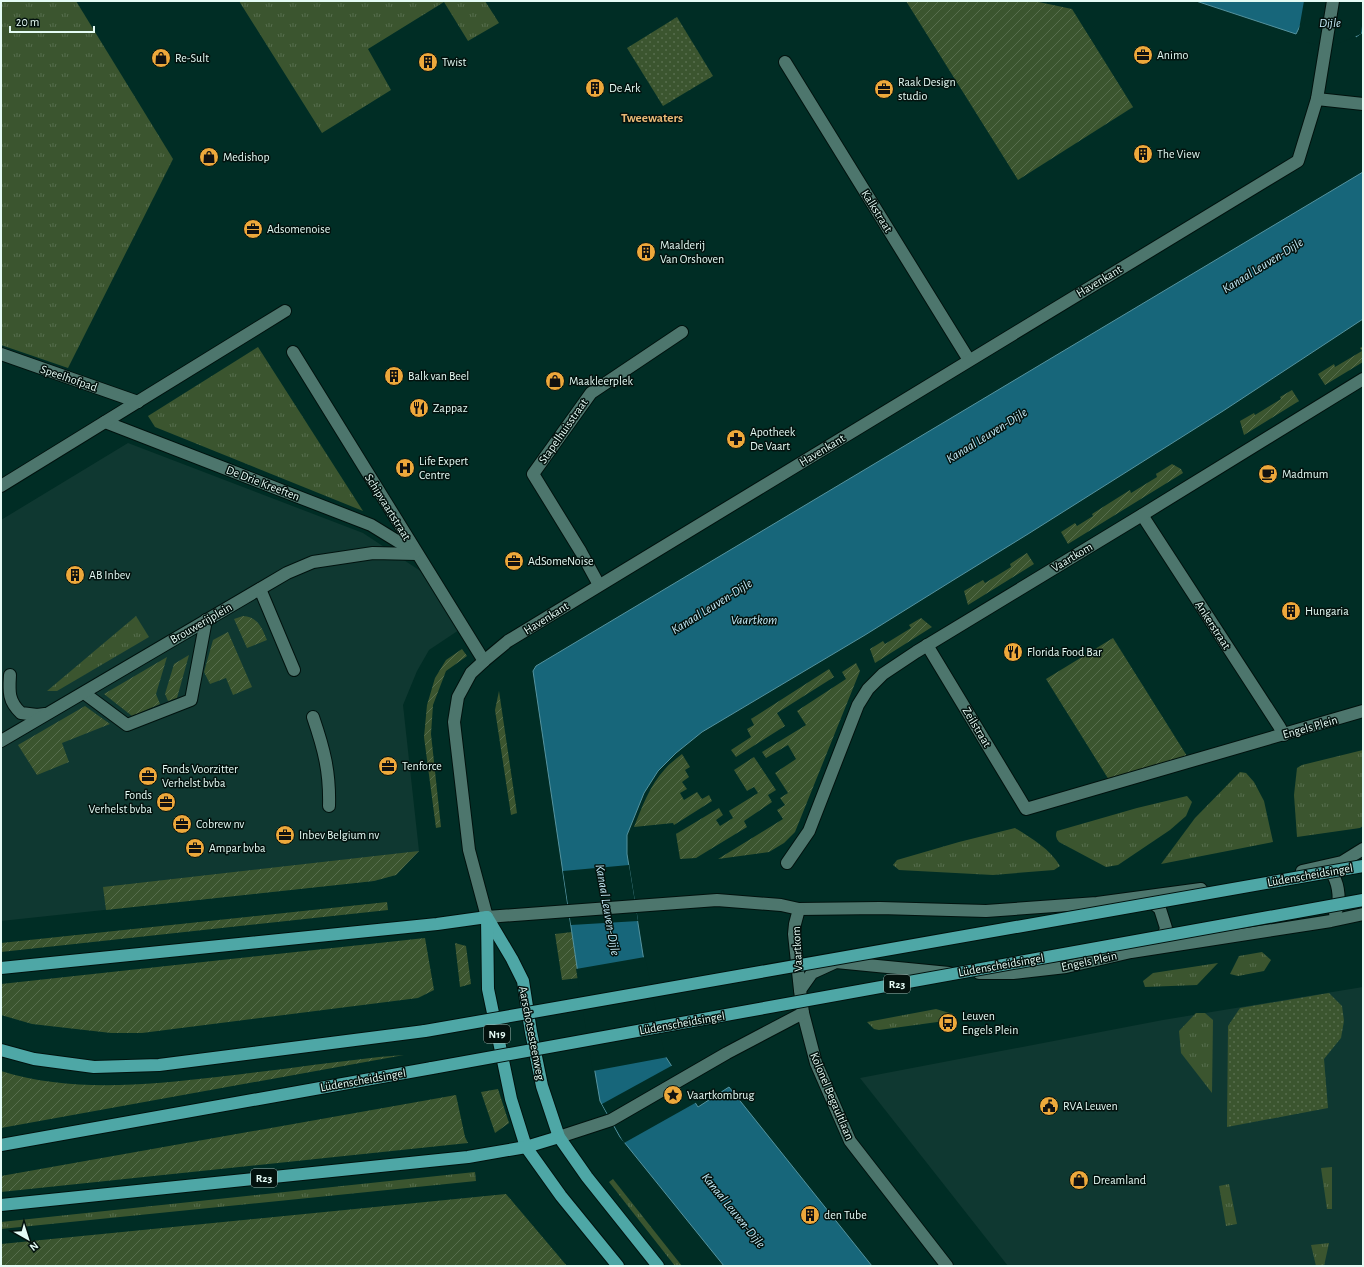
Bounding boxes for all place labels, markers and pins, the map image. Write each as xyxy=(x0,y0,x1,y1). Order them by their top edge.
office icon: Animo xyxy=(1132,44,1154,66)
shop icon: Re-Sult xyxy=(150,47,172,69)
place label: Animo xyxy=(1157,49,1189,61)
building icon: Twist xyxy=(417,51,439,73)
place label: Re-Sult xyxy=(175,52,209,64)
place label: Twist xyxy=(442,56,467,68)
place label: Raak Design studio xyxy=(898,76,956,102)
building icon: De Ark xyxy=(584,77,606,99)
office icon: Raak Design studio xyxy=(873,78,895,100)
place label: De Ark xyxy=(609,82,641,94)
building icon: The View xyxy=(1132,143,1154,165)
shop icon: Medishop xyxy=(198,146,220,168)
place label: The View xyxy=(1157,148,1200,160)
place label: Medishop xyxy=(223,151,270,163)
office icon: Adsomenoise xyxy=(242,218,264,240)
place label: Adsomenoise xyxy=(267,223,330,235)
place label: Maalderij Van Orshoven xyxy=(660,239,724,265)
building icon: Maalderij Van Orshoven xyxy=(635,241,657,263)
building icon: Balk van Beel xyxy=(383,365,405,387)
place label: Balk van Beel xyxy=(408,370,469,382)
shop icon: Maakleerplek xyxy=(544,370,566,392)
place label: Maakleerplek xyxy=(569,375,633,387)
restaurant icon: Zappaz xyxy=(408,397,430,419)
place label: Zappaz xyxy=(433,402,468,414)
place label: Apotheek De Vaart xyxy=(750,426,796,452)
pharmacy icon: Apotheek De Vaart xyxy=(725,428,747,450)
place label: Life Expert Centre xyxy=(419,455,468,481)
hospital icon: Life Expert Centre xyxy=(394,457,416,479)
cafe icon: Madmum xyxy=(1257,463,1279,485)
place label: Madmum xyxy=(1282,468,1328,480)
office icon: AdSomeNoise xyxy=(503,550,525,572)
place label: AdSomeNoise xyxy=(528,555,594,567)
building icon: AB Inbev xyxy=(64,564,86,586)
place label: AB Inbev xyxy=(89,569,130,581)
building icon: Hungaria xyxy=(1280,600,1302,622)
place label: Hungaria xyxy=(1305,605,1349,617)
restaurant icon: Florida Food Bar xyxy=(1002,641,1024,663)
place label: Florida Food Bar xyxy=(1027,646,1102,658)
office icon: Tenforce xyxy=(377,755,399,777)
place label: Tenforce xyxy=(402,760,442,772)
place label: Fonds Voorzitter Verhelst bvba xyxy=(162,763,238,789)
office icon: Fonds Voorzitter Verhelst bvba xyxy=(137,765,159,787)
place label: Fonds Verhelst bvba xyxy=(89,789,152,815)
office icon: Fonds Verhelst bvba xyxy=(155,791,177,813)
office icon: Cobrew nv xyxy=(171,813,193,835)
place label: Cobrew nv xyxy=(196,818,244,830)
office icon: Inbev Belgium nv xyxy=(274,824,296,846)
place label: Inbev Belgium nv xyxy=(299,829,379,841)
office icon: Ampar bvba xyxy=(184,837,206,859)
place label: Ampar bvba xyxy=(209,842,266,854)
place label: Leuven Engels Plein xyxy=(962,1010,1018,1036)
bus stop icon: Leuven Engels Plein xyxy=(937,1012,959,1034)
place icon: Vaartkombrug xyxy=(662,1084,684,1106)
place label: Vaartkombrug xyxy=(687,1089,754,1101)
public building icon: RVA Leuven xyxy=(1038,1095,1060,1117)
place label: RVA Leuven xyxy=(1063,1100,1118,1112)
shop icon: Dreamland xyxy=(1068,1169,1090,1191)
place label: Dreamland xyxy=(1093,1174,1146,1186)
building icon: den Tube xyxy=(799,1204,821,1226)
place label: den Tube xyxy=(824,1209,867,1221)

